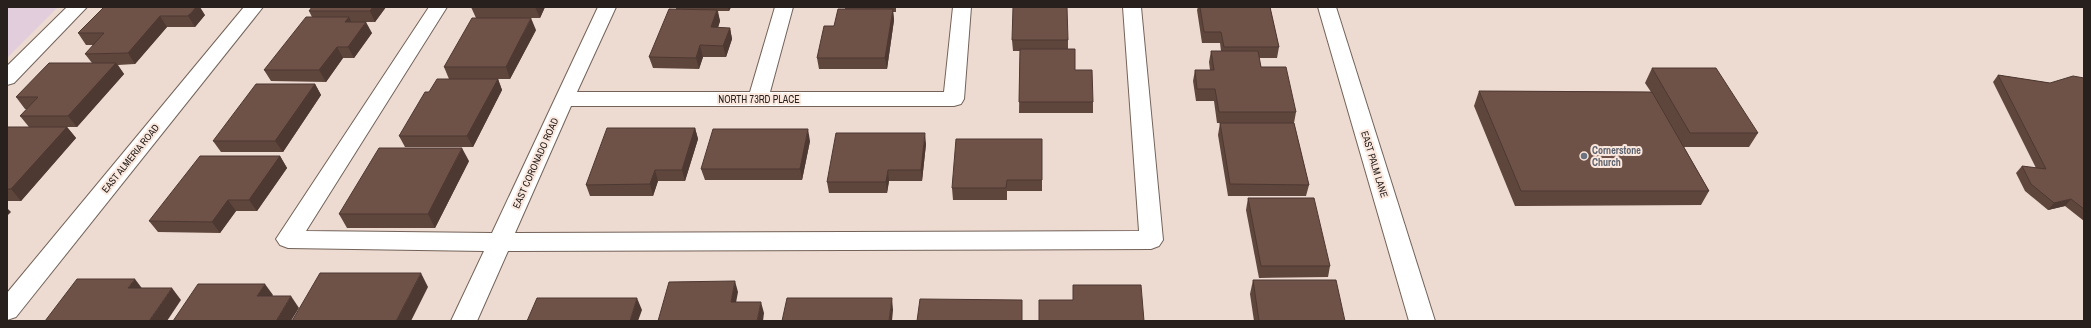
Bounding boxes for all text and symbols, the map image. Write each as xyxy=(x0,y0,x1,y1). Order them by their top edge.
street label: NORTH 73RD PLACE xyxy=(718,93,800,106)
street label: EAST CORONADO ROAD xyxy=(510,116,561,211)
street label: EAST ALMERIA ROAD xyxy=(99,121,162,195)
street label: EAST PALM LANE xyxy=(1358,129,1391,199)
place label: Cornerstone Church xyxy=(1592,144,1641,169)
marker: Cornerstone Church xyxy=(1579,151,1589,161)

